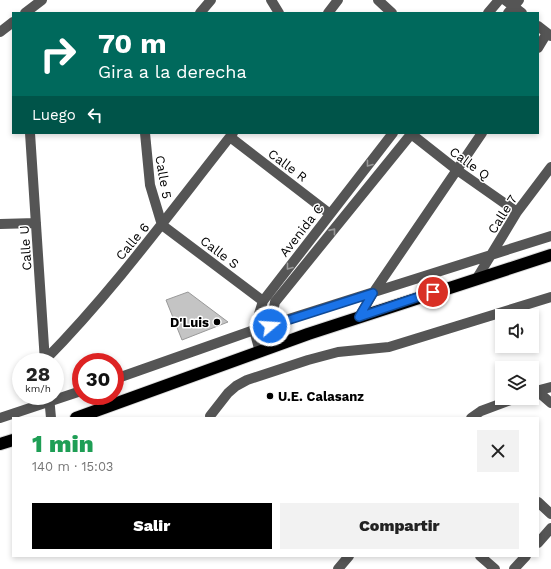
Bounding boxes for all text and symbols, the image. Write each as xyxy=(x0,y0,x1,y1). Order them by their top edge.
text: 70 m xyxy=(98,27,167,60)
icon: right xyxy=(32,28,84,80)
text: Gira a la derecha xyxy=(98,61,247,82)
icon: left xyxy=(84,104,106,126)
text: Luego xyxy=(32,106,76,124)
street label: Calle Q xyxy=(447,144,493,183)
street label: Calle R xyxy=(265,146,310,185)
street label: Calle 5 xyxy=(152,154,175,200)
one-way arrow xyxy=(366,159,373,166)
street label: Calle 7 xyxy=(485,192,520,236)
street label: Avenida C xyxy=(276,201,327,260)
street label: Calle 6 xyxy=(112,220,152,263)
street label: Calle U xyxy=(16,225,35,271)
one-way arrow xyxy=(328,229,335,236)
street label: Calle S xyxy=(197,233,242,272)
one-way arrow xyxy=(287,262,294,269)
pin xyxy=(416,275,450,309)
icon: arrive xyxy=(422,281,444,303)
position arrow xyxy=(249,305,291,347)
map controls xyxy=(495,309,539,405)
button: sound xyxy=(495,309,539,353)
place label: D'Luis xyxy=(170,315,209,330)
marker: D'Luis xyxy=(212,317,222,327)
speed limit sign: 30 xyxy=(72,353,124,405)
button: layers xyxy=(495,361,539,405)
text: 28 xyxy=(26,362,50,386)
text: km/h xyxy=(25,383,51,394)
place label: U.E. Calasanz xyxy=(278,389,364,404)
marker: U.E. Calasanz xyxy=(265,391,275,401)
text: 1 min xyxy=(32,430,94,458)
button: close xyxy=(477,430,519,472)
text: 140 m · 15:03 xyxy=(32,459,113,474)
button: Salir xyxy=(32,503,272,549)
button: Compartir xyxy=(280,503,519,549)

